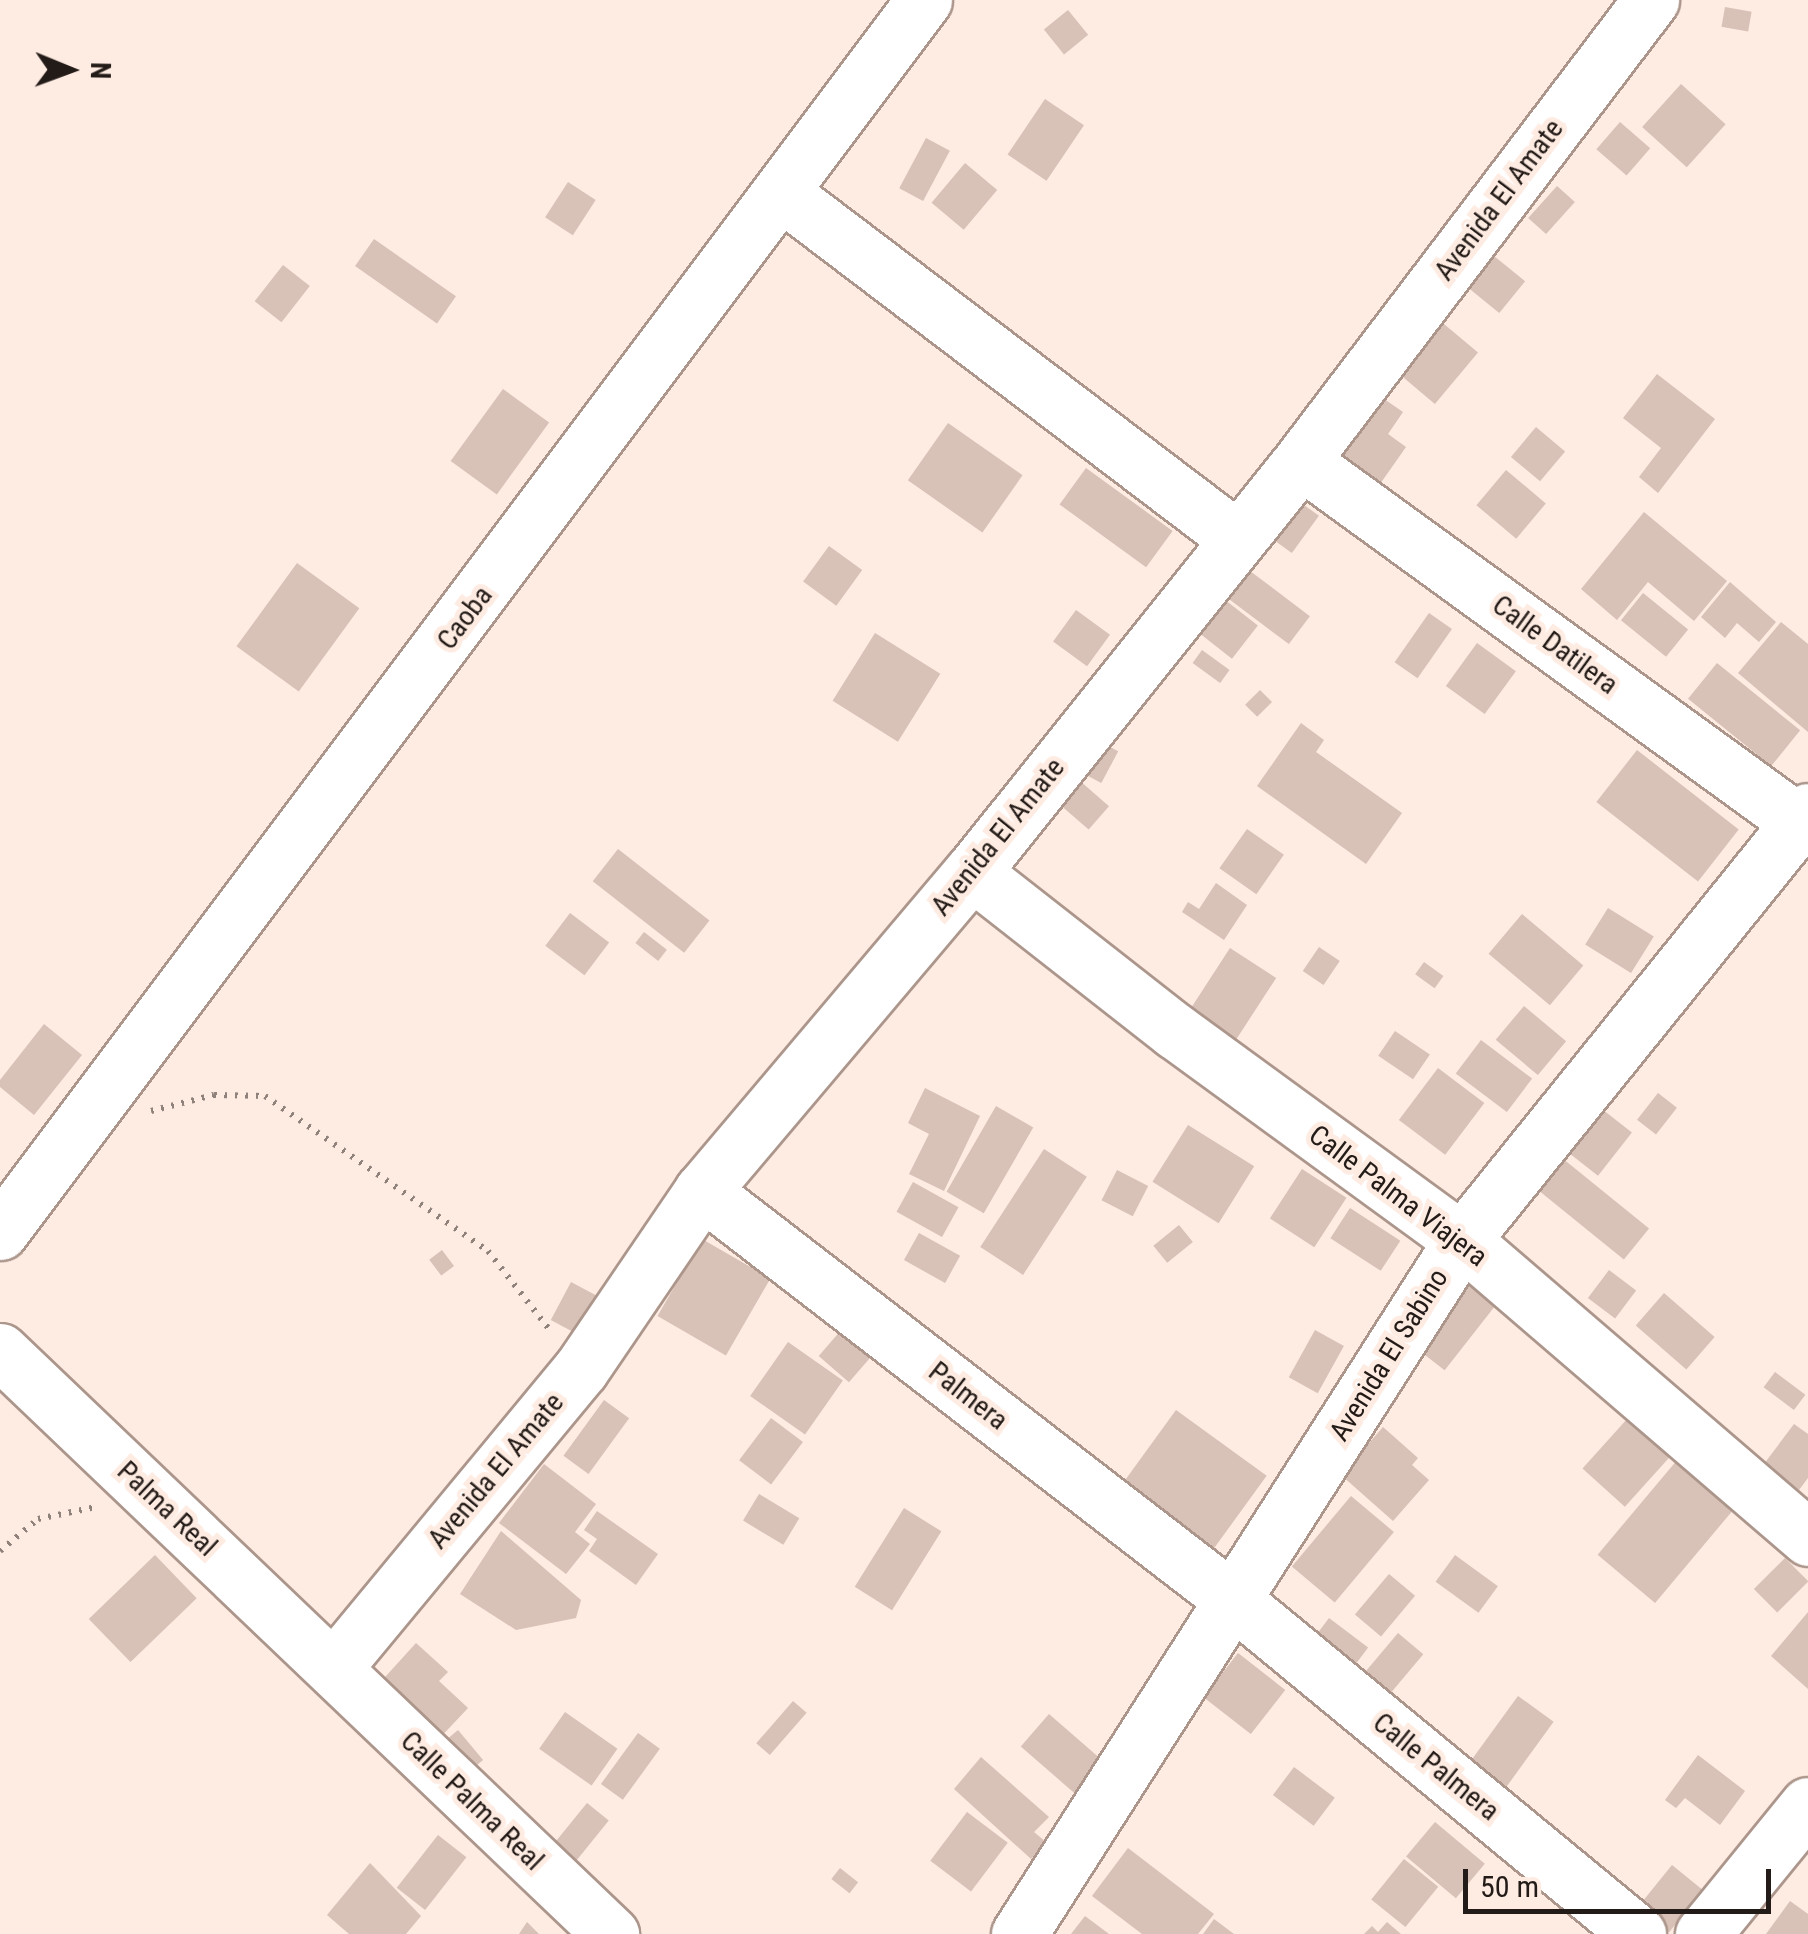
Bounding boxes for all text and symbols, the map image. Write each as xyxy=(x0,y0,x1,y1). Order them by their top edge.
north arrow xyxy=(20,20,120,120)
text: N xyxy=(84,62,117,79)
street label: Avenida El Amate xyxy=(1428,113,1570,287)
street label: Caoba xyxy=(430,580,500,656)
street label: Calle Datilera xyxy=(1486,588,1624,702)
street label: Avenida El Amate xyxy=(924,751,1072,923)
street label: Calle Palma Viajera xyxy=(1302,1118,1494,1274)
street label: Avenida El Sabino xyxy=(1323,1263,1455,1447)
street label: Palmera xyxy=(922,1355,1014,1437)
street label: Avenida El Amate xyxy=(421,1386,571,1556)
street label: Palma Real xyxy=(110,1454,224,1564)
street label: Calle Palmera xyxy=(1366,1706,1506,1828)
street label: Calle Palma Real xyxy=(394,1724,550,1878)
scale bar xyxy=(1468,1849,1776,1911)
text: 50 m xyxy=(1480,1869,1539,1904)

